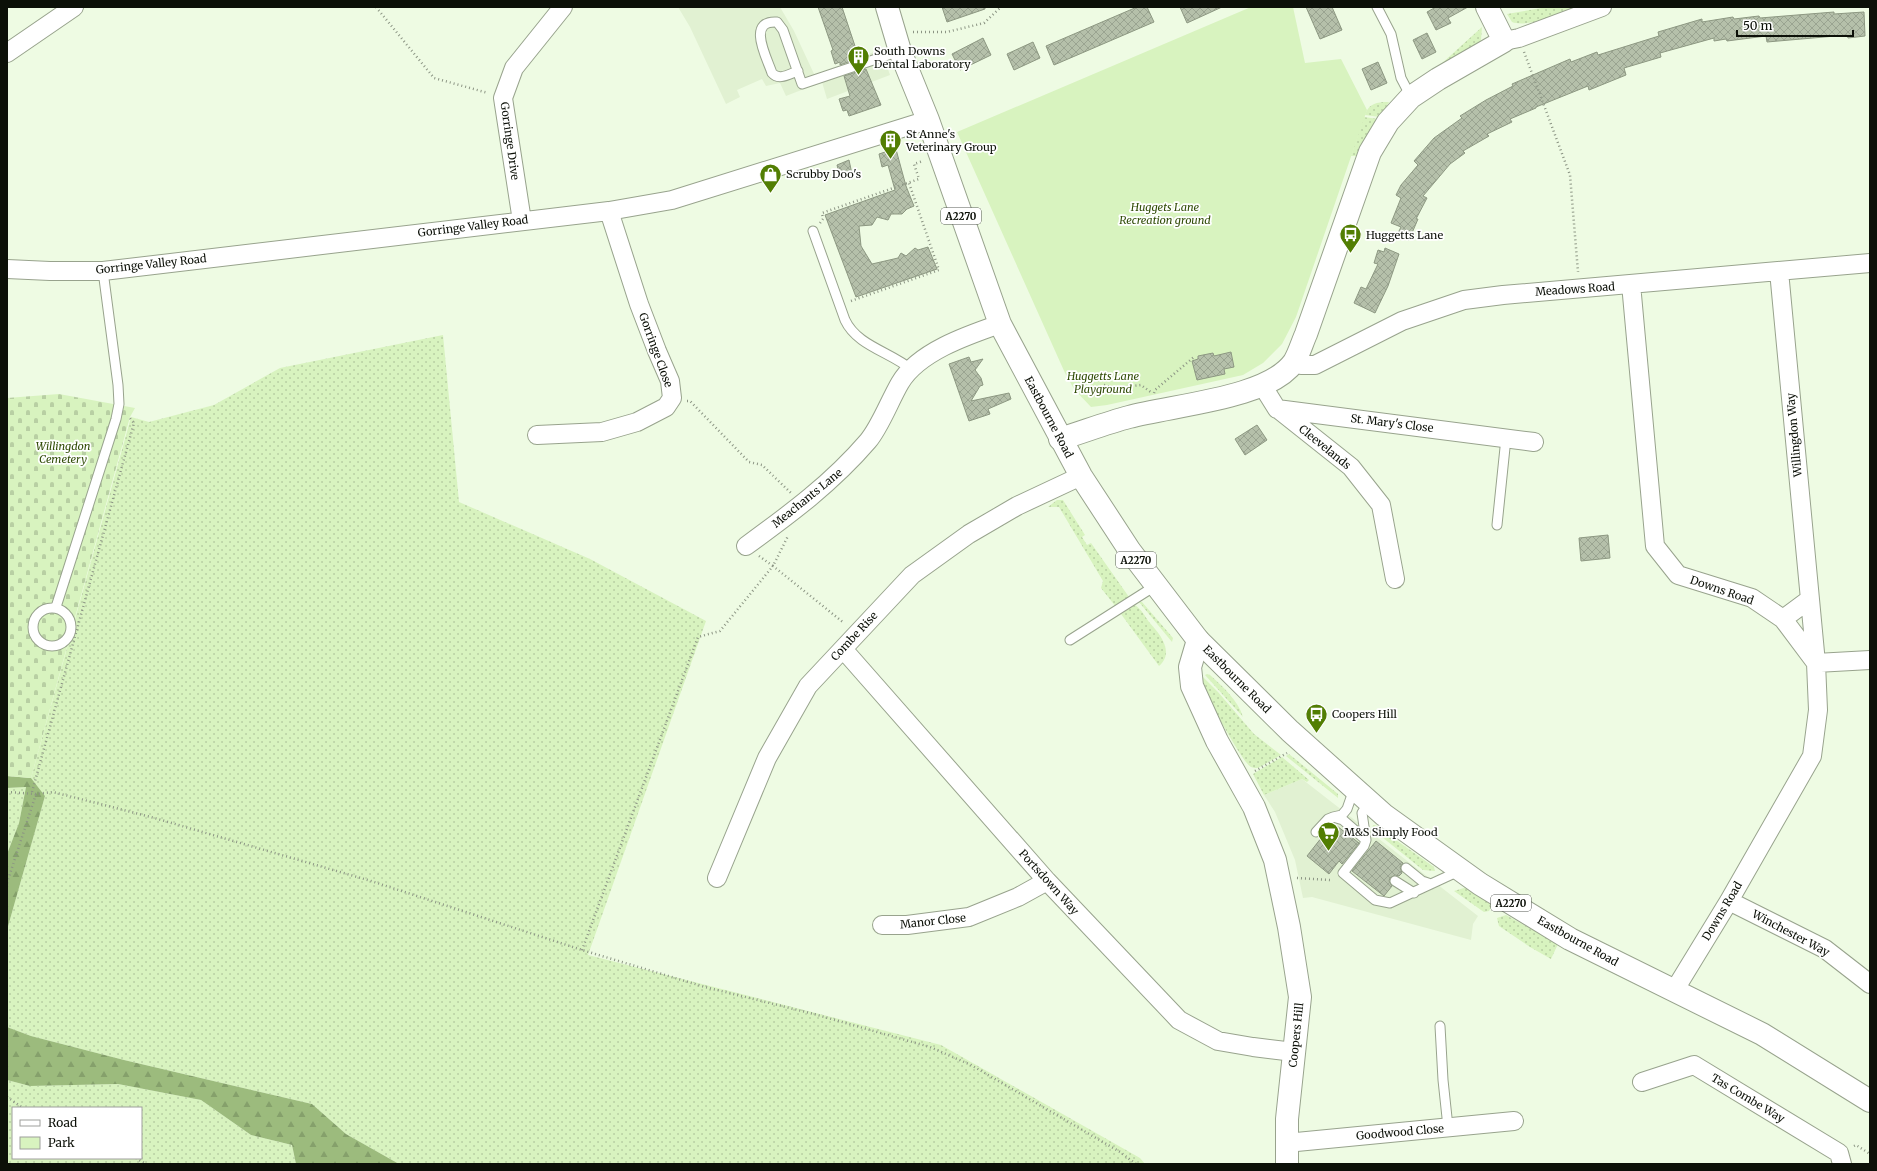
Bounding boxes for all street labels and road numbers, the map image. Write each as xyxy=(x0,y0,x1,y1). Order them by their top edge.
street label: Gorringe Drive xyxy=(498,101,522,181)
road number: A2270 xyxy=(941,208,981,224)
street label: Gorringe Valley Road xyxy=(417,212,529,240)
street label: Gorringe Valley Road xyxy=(95,251,207,277)
street label: Meadows Road xyxy=(1535,279,1616,299)
street label: Gorringe Close xyxy=(636,311,676,389)
street label: Eastbourne Road xyxy=(1022,374,1077,460)
street label: Willingdon Way xyxy=(1783,392,1805,479)
street label: St. Mary's Close xyxy=(1350,411,1434,435)
street label: Cleevelands xyxy=(1296,422,1354,472)
street label: Meachants Lane xyxy=(769,465,845,531)
road number: A2270 xyxy=(1116,552,1156,568)
street label: Downs Road xyxy=(1688,573,1756,608)
street label: Combe Rise xyxy=(828,608,880,663)
street label: Eastbourne Road xyxy=(1200,642,1274,716)
street label: Portsdown Way xyxy=(1016,846,1082,918)
street label: Downs Road xyxy=(1699,879,1745,943)
road number: A2270 xyxy=(1491,895,1531,911)
street label: Winchester Way xyxy=(1749,906,1833,960)
street label: Manor Close xyxy=(899,911,967,931)
street label: Eastbourne Road xyxy=(1535,913,1621,969)
street label: Coopers Hill xyxy=(1286,1001,1306,1068)
street label: Tas Combe Way xyxy=(1709,1070,1788,1126)
street label: Goodwood Close xyxy=(1355,1121,1445,1143)

